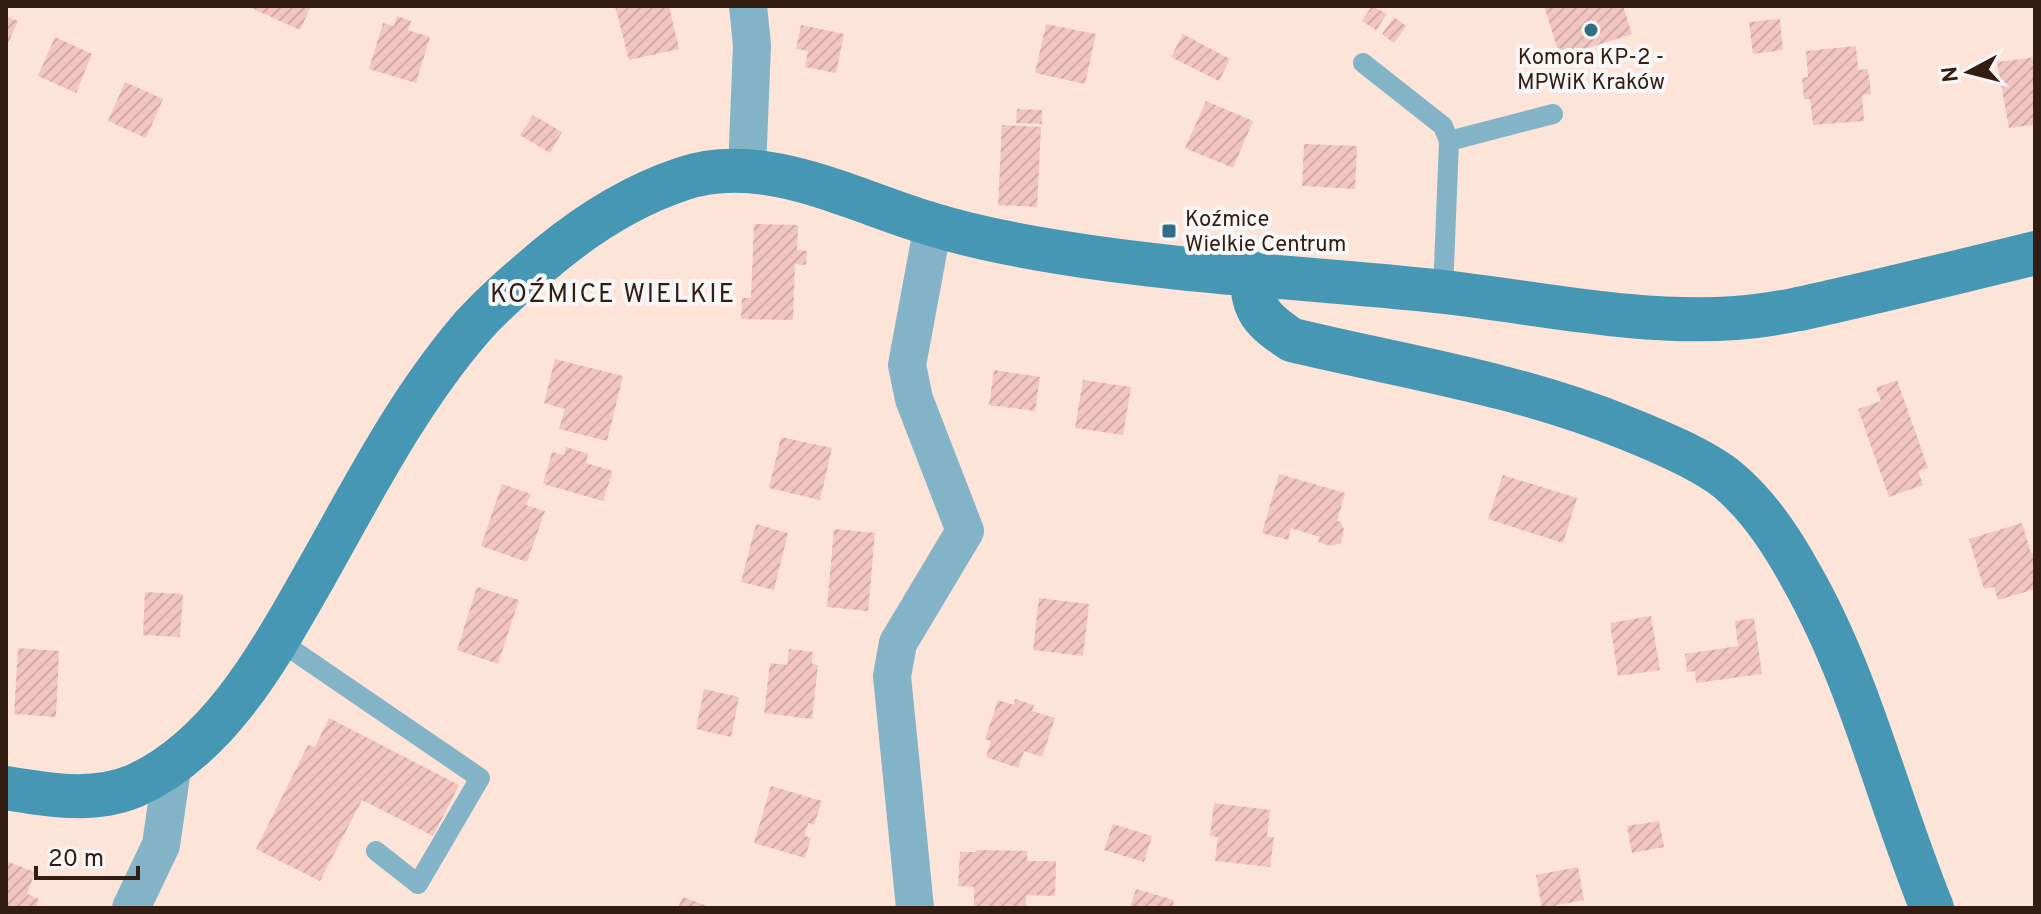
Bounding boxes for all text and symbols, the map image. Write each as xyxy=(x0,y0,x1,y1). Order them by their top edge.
marker: Komora KP-2 - MPWiK Kraków xyxy=(1582,21,1600,39)
north arrow xyxy=(1929,32,2009,112)
place label: Komora KP-2 - MPWiK Kraków xyxy=(1517,45,1665,97)
text: N xyxy=(1937,65,1966,84)
place label: Koźmice Wielkie Centrum xyxy=(1185,207,1346,259)
marker: Koźmice Wielkie Centrum xyxy=(1160,222,1178,240)
district label: KOŹMICE WIELKIE xyxy=(490,277,736,312)
scale bar xyxy=(36,830,138,880)
text: 20 m xyxy=(48,845,104,875)

